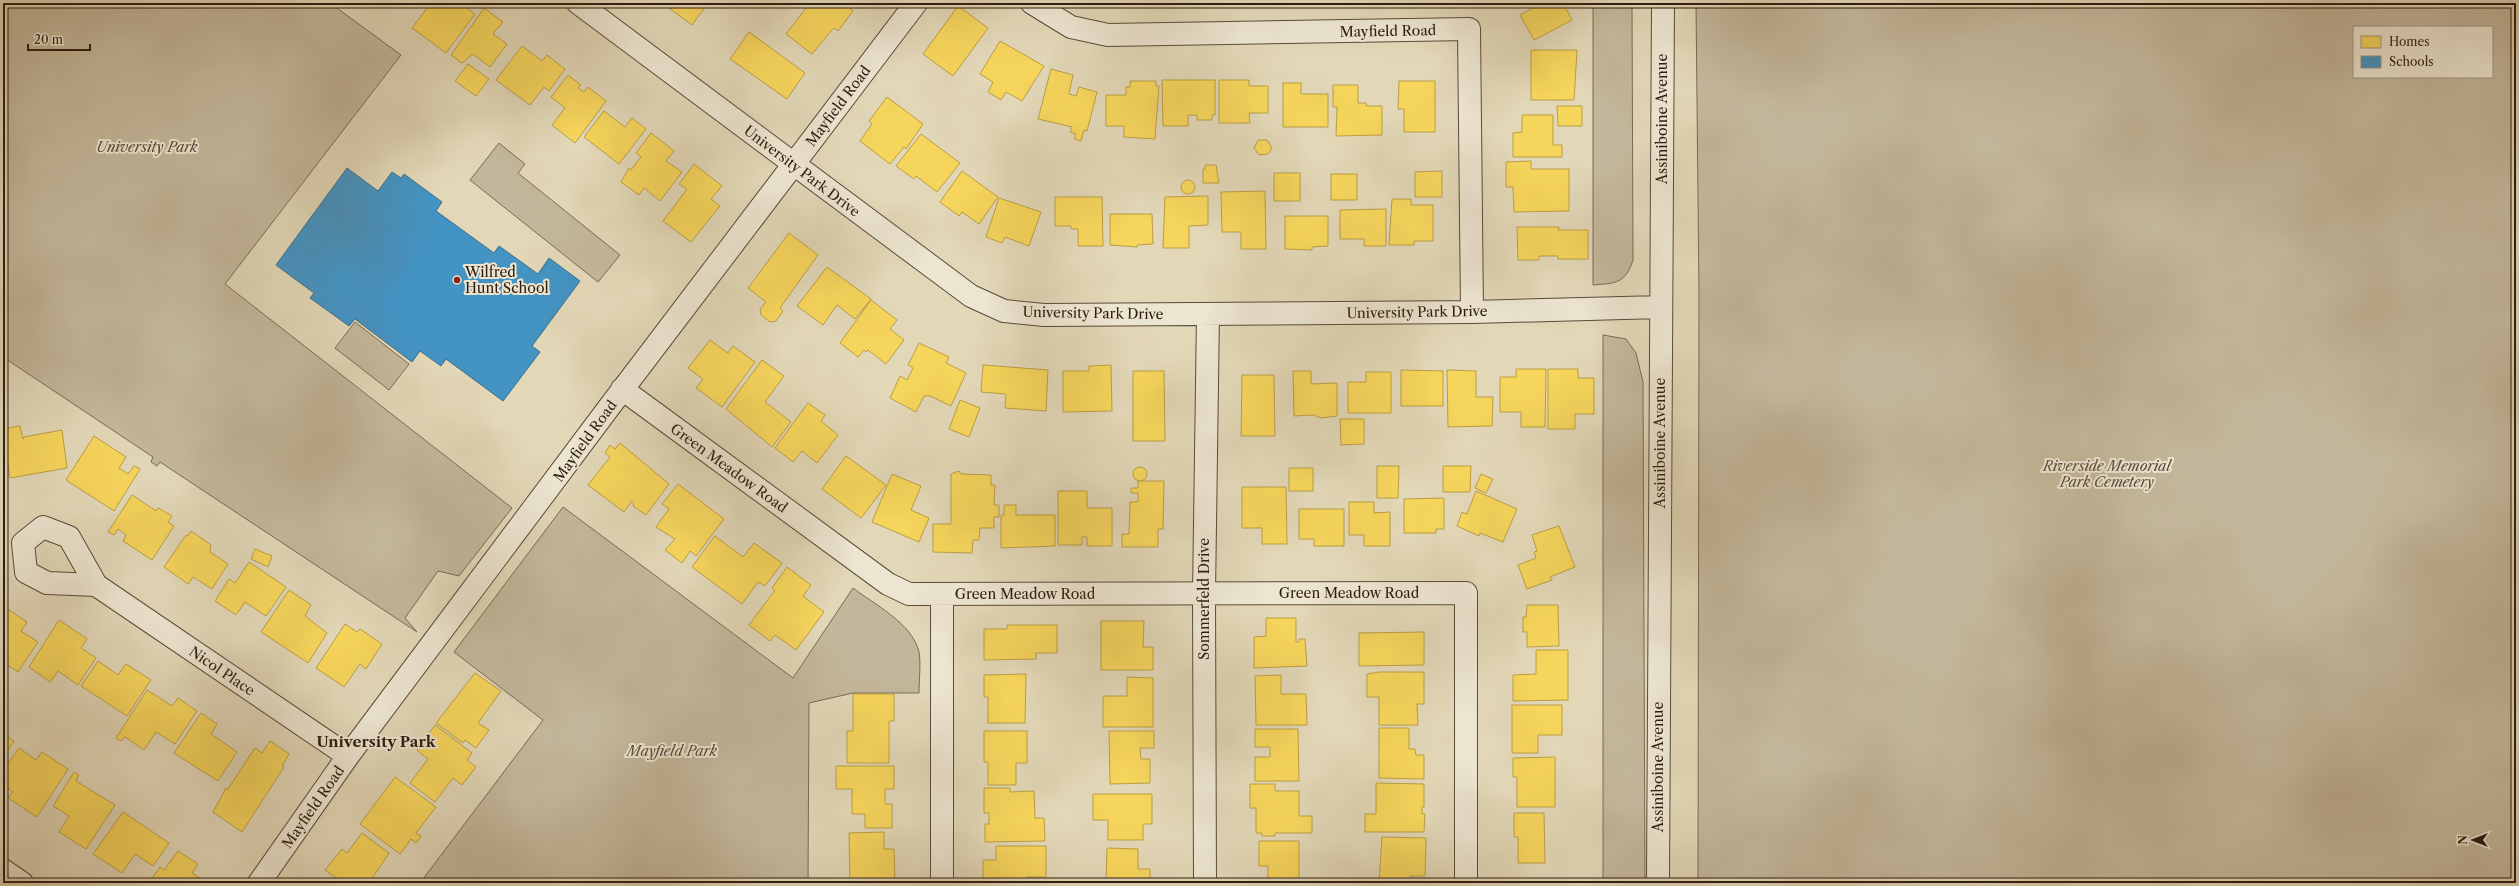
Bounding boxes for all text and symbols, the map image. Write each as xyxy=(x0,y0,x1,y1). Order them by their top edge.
street label: Mayfield Road xyxy=(1340,21,1437,41)
scale bar xyxy=(28,26,90,52)
legend xyxy=(2353,26,2493,78)
text: 20 m xyxy=(34,32,63,47)
text: Homes xyxy=(2389,34,2429,49)
street label: Assiniboine Avenue xyxy=(1653,54,1671,185)
text: Schools xyxy=(2389,54,2434,69)
street label: Mayfield Road xyxy=(802,62,875,150)
street label: University Park Drive xyxy=(740,121,864,221)
park label: University Park xyxy=(96,138,198,156)
place label: Wilfred Hunt School xyxy=(464,263,549,297)
marker: Wilfred Hunt School xyxy=(452,275,462,285)
street label: University Park Drive xyxy=(1346,302,1488,322)
street label: University Park Drive xyxy=(1022,303,1164,323)
street label: Assiniboine Avenue xyxy=(1651,378,1669,509)
street label: Mayfield Road xyxy=(549,396,621,485)
street label: Green Meadow Road xyxy=(667,419,791,517)
park label: Riverside Memorial Park Cemetery xyxy=(2042,457,2172,491)
street label: Sommerfeld Drive xyxy=(1195,538,1213,660)
street label: Green Meadow Road xyxy=(1279,584,1420,602)
street label: Green Meadow Road xyxy=(955,585,1096,603)
street label: Nicol Place xyxy=(186,642,258,700)
street label: Assiniboine Avenue xyxy=(1649,702,1667,833)
district label: University Park xyxy=(316,732,437,751)
park label: Mayfield Park xyxy=(625,742,718,760)
street label: Mayfield Road xyxy=(278,762,348,852)
north arrow xyxy=(2453,820,2493,860)
text: N xyxy=(2456,835,2470,845)

